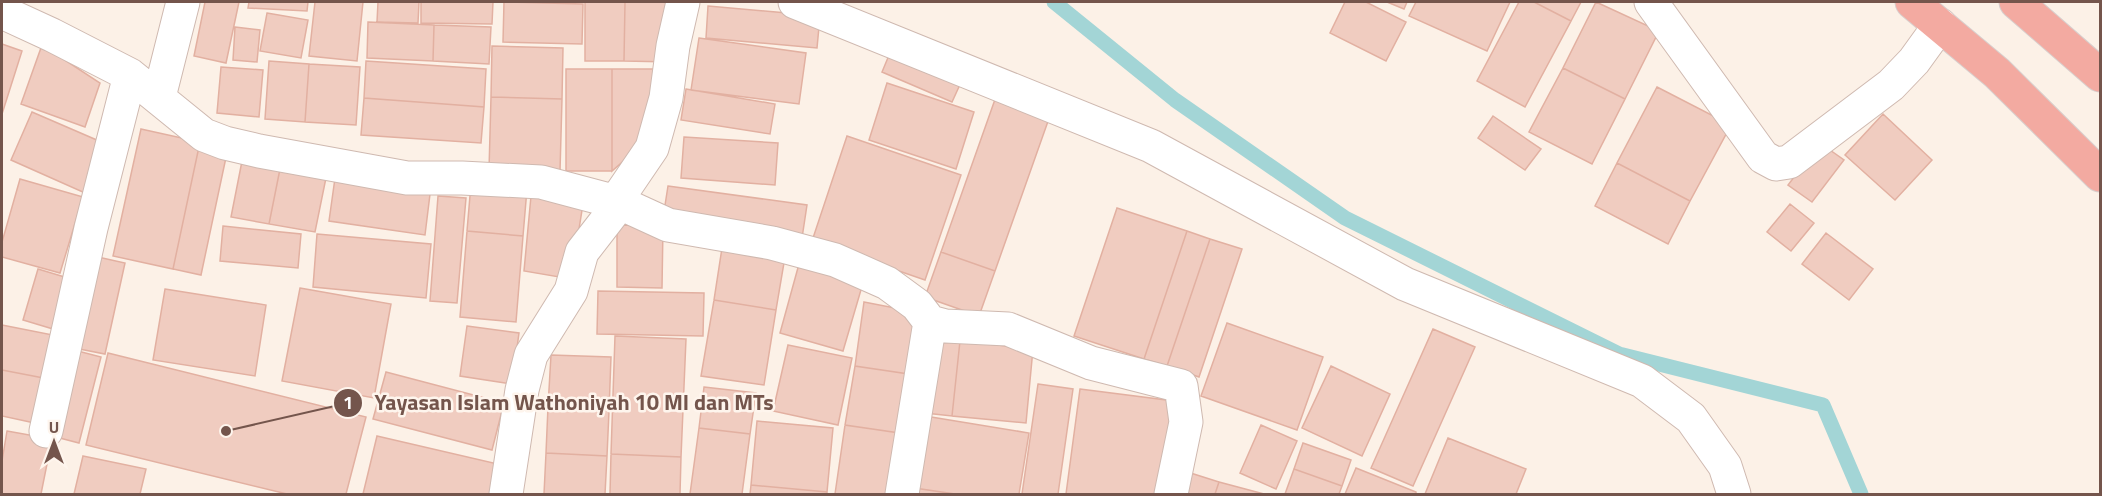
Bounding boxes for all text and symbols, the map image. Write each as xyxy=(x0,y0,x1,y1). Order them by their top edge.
callout: Yayasan Islam Wathoniyah 10 MI dan MTs xyxy=(333,383,786,423)
text: Yayasan Islam Wathoniyah 10 MI dan MTs xyxy=(374,385,774,419)
text: 1 xyxy=(343,389,353,416)
north arrow xyxy=(24,412,84,472)
text: U xyxy=(49,415,59,439)

